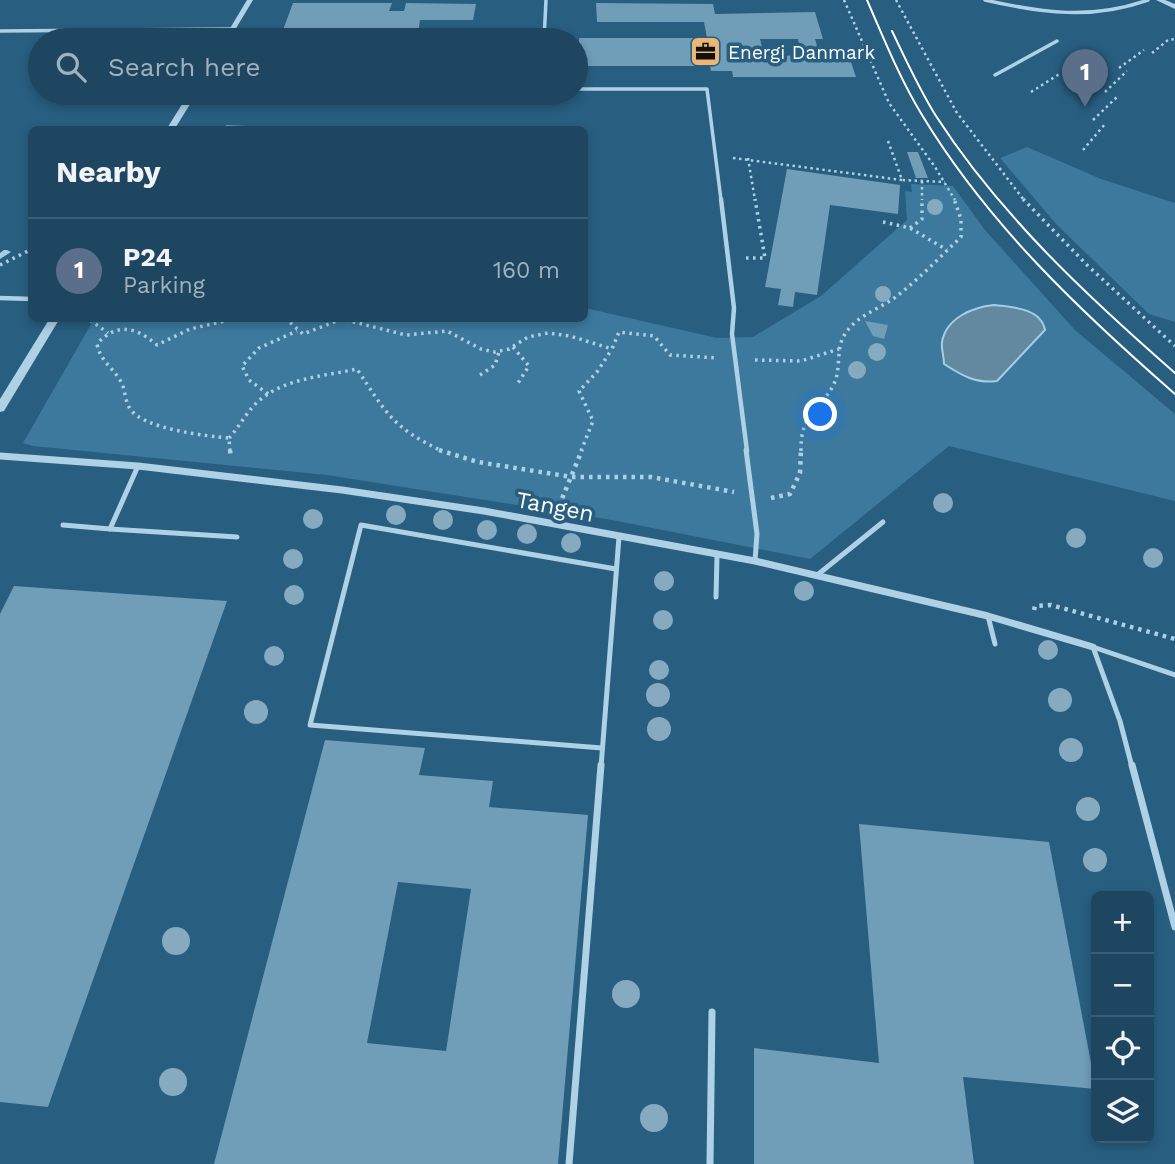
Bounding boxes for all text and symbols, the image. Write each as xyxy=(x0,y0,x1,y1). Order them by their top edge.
search box xyxy=(28,28,588,105)
office icon: Energi Danmark xyxy=(688,35,722,69)
place label: Energi Danmark xyxy=(728,41,876,64)
icon: search xyxy=(52,48,90,86)
pin: 1 xyxy=(1062,49,1108,107)
text: Search here xyxy=(108,52,260,82)
text: Nearby xyxy=(56,154,161,189)
text: P24 xyxy=(123,242,172,272)
text: 1 xyxy=(74,257,84,284)
text: 160 m xyxy=(493,257,560,284)
text: Parking xyxy=(123,272,205,299)
your location xyxy=(803,397,837,431)
street label: Tangen xyxy=(514,486,596,528)
map controls xyxy=(1091,891,1154,1143)
button: + xyxy=(1091,891,1154,954)
button: − xyxy=(1091,954,1154,1017)
button: locate xyxy=(1091,1017,1154,1080)
button: layers xyxy=(1091,1080,1154,1143)

